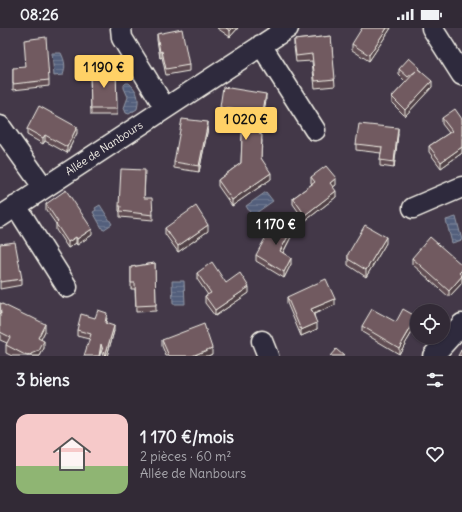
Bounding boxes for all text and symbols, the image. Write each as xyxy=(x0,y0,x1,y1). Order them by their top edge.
text: 08:26 xyxy=(20,5,59,24)
pin: 1 190 € xyxy=(67,55,141,89)
text: 1 190 € xyxy=(84,59,124,76)
pin: 1 020 € xyxy=(209,107,283,141)
text: 1 020 € xyxy=(224,111,268,128)
street label: Allée de Nanbours xyxy=(63,118,145,178)
pin: 1 170 € xyxy=(239,212,313,246)
text: 1 170 € xyxy=(256,216,296,233)
map controls xyxy=(410,304,450,344)
button: locate xyxy=(410,304,450,344)
text: 3 biens xyxy=(16,369,70,391)
icon: filters xyxy=(424,369,446,391)
text: 1 170 €/mois xyxy=(140,426,234,448)
icon: home xyxy=(48,430,96,478)
icon: heart xyxy=(424,443,446,465)
text: 2 pièces · 60 m² xyxy=(140,448,231,465)
text: Allée de Nanbours xyxy=(140,465,246,482)

